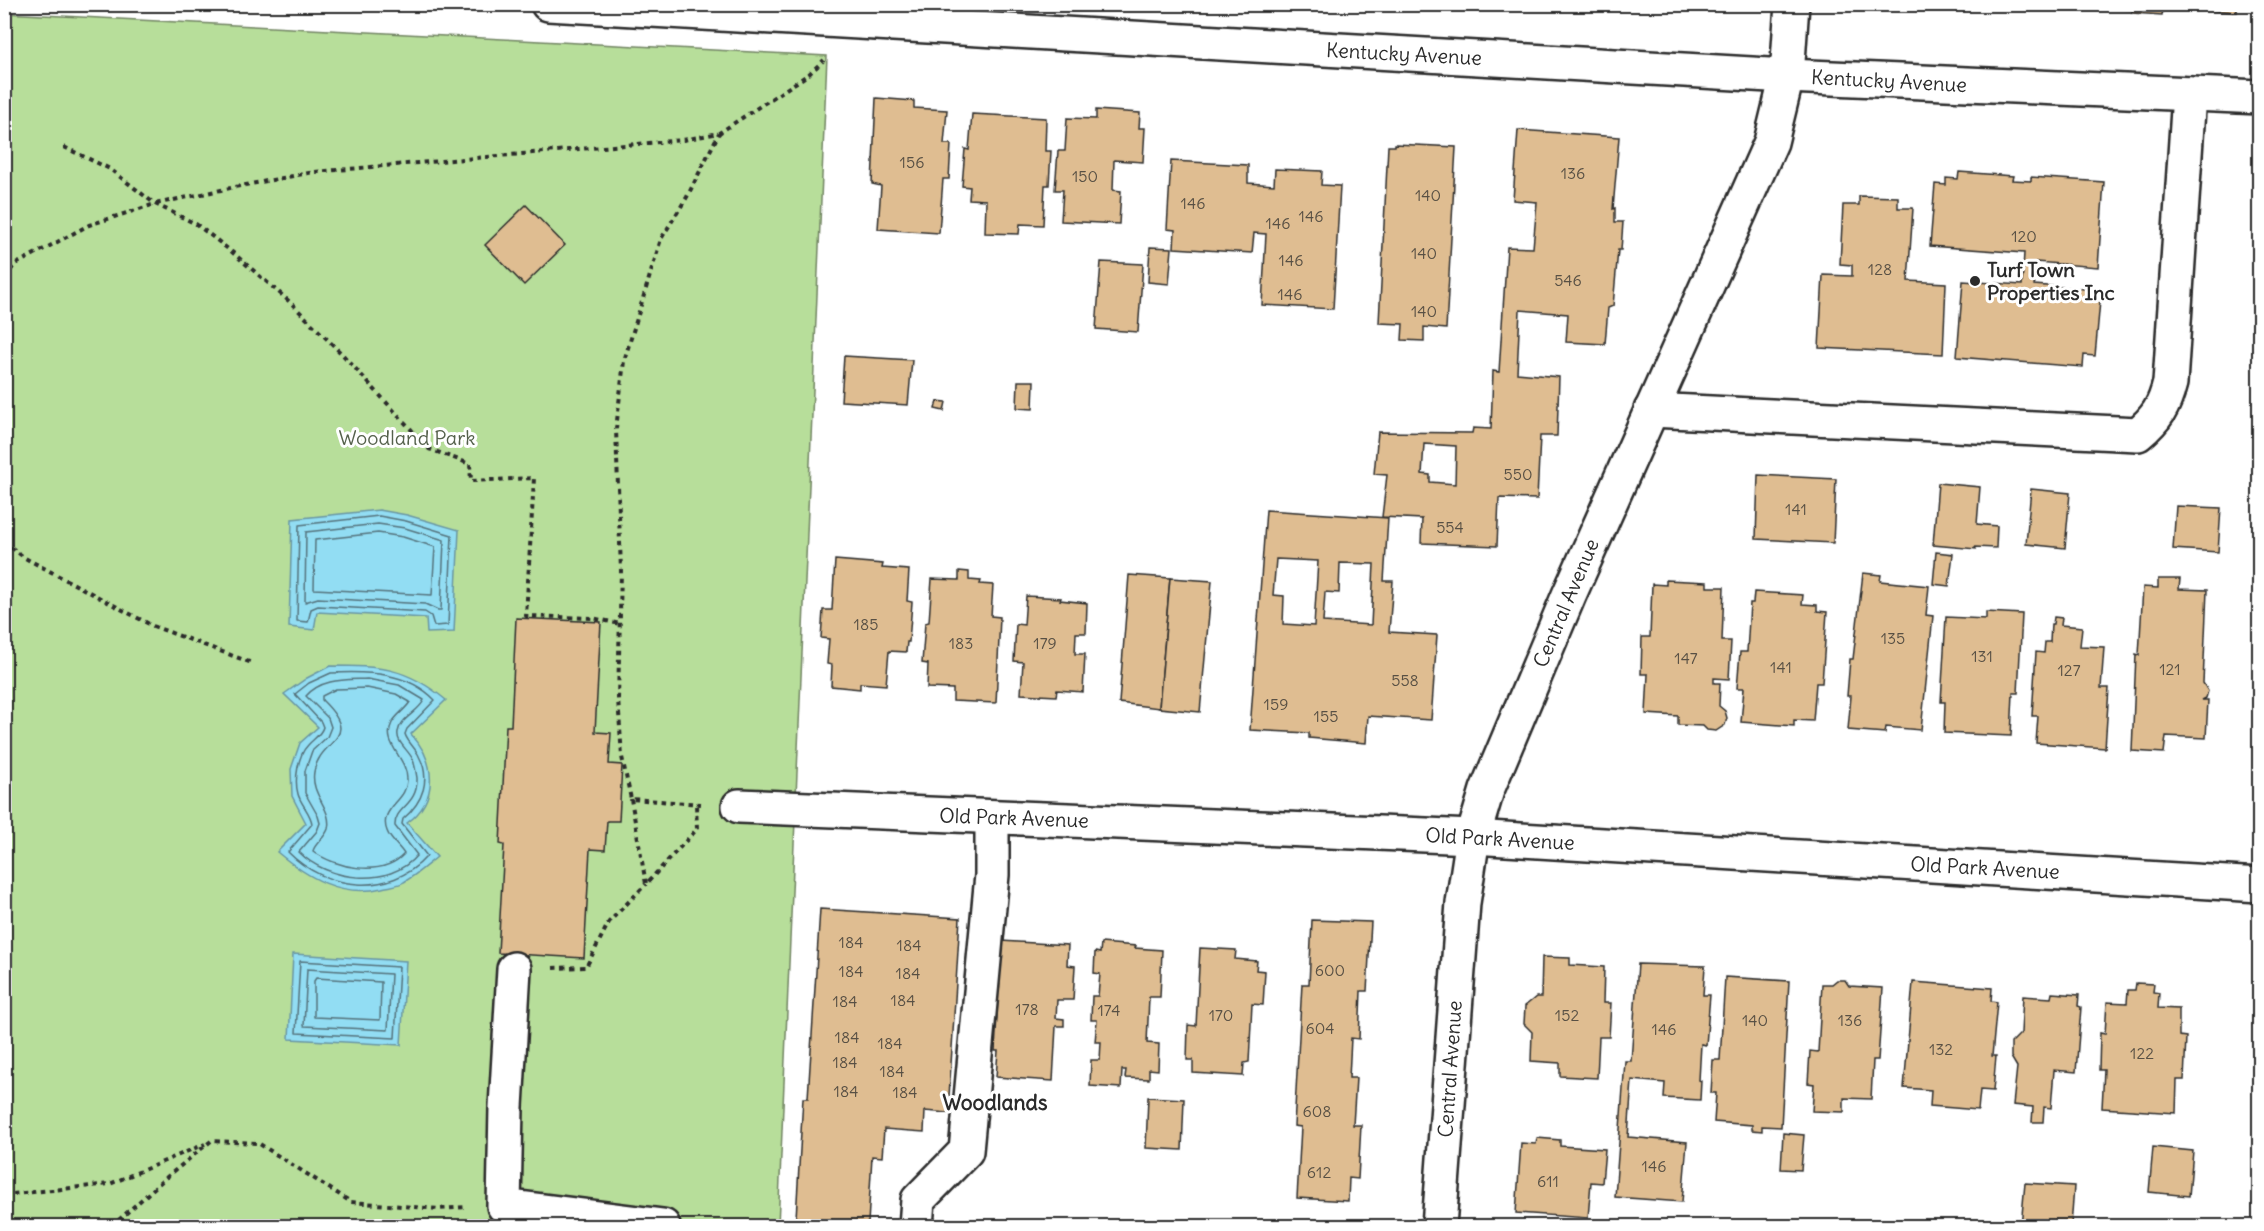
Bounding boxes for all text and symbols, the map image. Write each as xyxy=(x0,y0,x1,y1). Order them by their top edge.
street label: Kentucky Avenue xyxy=(1326,37,1483,70)
street label: Kentucky Avenue xyxy=(1811,64,1968,97)
house number: 156 xyxy=(900,152,924,172)
house number: 136 xyxy=(1561,163,1585,183)
house number: 150 xyxy=(1072,166,1098,186)
house number: 140 xyxy=(1415,185,1441,205)
house number: 146 xyxy=(1181,193,1205,213)
house number: 146 xyxy=(1299,206,1323,226)
house number: 146 xyxy=(1266,213,1290,233)
house number: 120 xyxy=(2011,226,2037,246)
house number: 140 xyxy=(1411,243,1437,263)
house number: 146 xyxy=(1279,250,1303,270)
place label: Turf Town Properties Inc xyxy=(1987,257,2115,305)
house number: 128 xyxy=(1868,259,1892,279)
house number: 546 xyxy=(1554,270,1582,290)
marker: Turf Town Properties Inc xyxy=(1968,274,1982,288)
house number: 146 xyxy=(1278,284,1302,304)
house number: 140 xyxy=(1411,301,1437,321)
park label: Woodland Park xyxy=(338,425,476,450)
house number: 550 xyxy=(1504,464,1532,484)
house number: 141 xyxy=(1785,499,1807,519)
house number: 554 xyxy=(1436,517,1464,537)
street label: Central Avenue xyxy=(1527,535,1604,671)
house number: 185 xyxy=(854,614,878,634)
house number: 135 xyxy=(1881,628,1905,648)
house number: 183 xyxy=(949,633,973,653)
house number: 179 xyxy=(1033,633,1057,653)
house number: 131 xyxy=(1971,646,1993,666)
house number: 147 xyxy=(1674,648,1698,668)
house number: 141 xyxy=(1770,657,1792,677)
house number: 121 xyxy=(2159,659,2181,679)
house number: 127 xyxy=(2058,660,2081,680)
house number: 558 xyxy=(1391,670,1419,690)
house number: 159 xyxy=(1264,694,1288,714)
house number: 155 xyxy=(1314,706,1338,726)
street label: Old Park Avenue xyxy=(939,802,1089,833)
street label: Old Park Avenue xyxy=(1425,822,1575,855)
street label: Old Park Avenue xyxy=(1910,851,2060,884)
house number: 184 xyxy=(839,932,863,952)
house number: 184 xyxy=(897,935,921,955)
house number: 600 xyxy=(1315,960,1345,980)
house number: 184 xyxy=(839,961,863,981)
house number: 184 xyxy=(896,963,920,983)
house number: 184 xyxy=(891,990,915,1010)
house number: 184 xyxy=(833,991,857,1011)
house number: 178 xyxy=(1015,999,1039,1019)
house number: 174 xyxy=(1097,1000,1121,1020)
street label: Central Avenue xyxy=(1432,1000,1467,1138)
house number: 170 xyxy=(1209,1005,1233,1025)
house number: 152 xyxy=(1555,1005,1579,1025)
house number: 140 xyxy=(1742,1010,1768,1030)
house number: 136 xyxy=(1838,1010,1862,1030)
house number: 604 xyxy=(1305,1018,1335,1038)
house number: 146 xyxy=(1652,1019,1676,1039)
house number: 184 xyxy=(835,1027,859,1047)
house number: 184 xyxy=(878,1033,902,1053)
house number: 132 xyxy=(1929,1039,1953,1059)
house number: 122 xyxy=(2130,1043,2154,1063)
house number: 184 xyxy=(833,1052,857,1072)
house number: 184 xyxy=(880,1061,904,1081)
house number: 184 xyxy=(834,1081,858,1101)
house number: 184 xyxy=(893,1082,917,1102)
district label: Woodlands xyxy=(942,1089,1048,1116)
house number: 608 xyxy=(1303,1101,1331,1121)
house number: 146 xyxy=(1642,1156,1666,1176)
house number: 612 xyxy=(1307,1162,1331,1182)
house number: 611 xyxy=(1537,1171,1559,1191)

